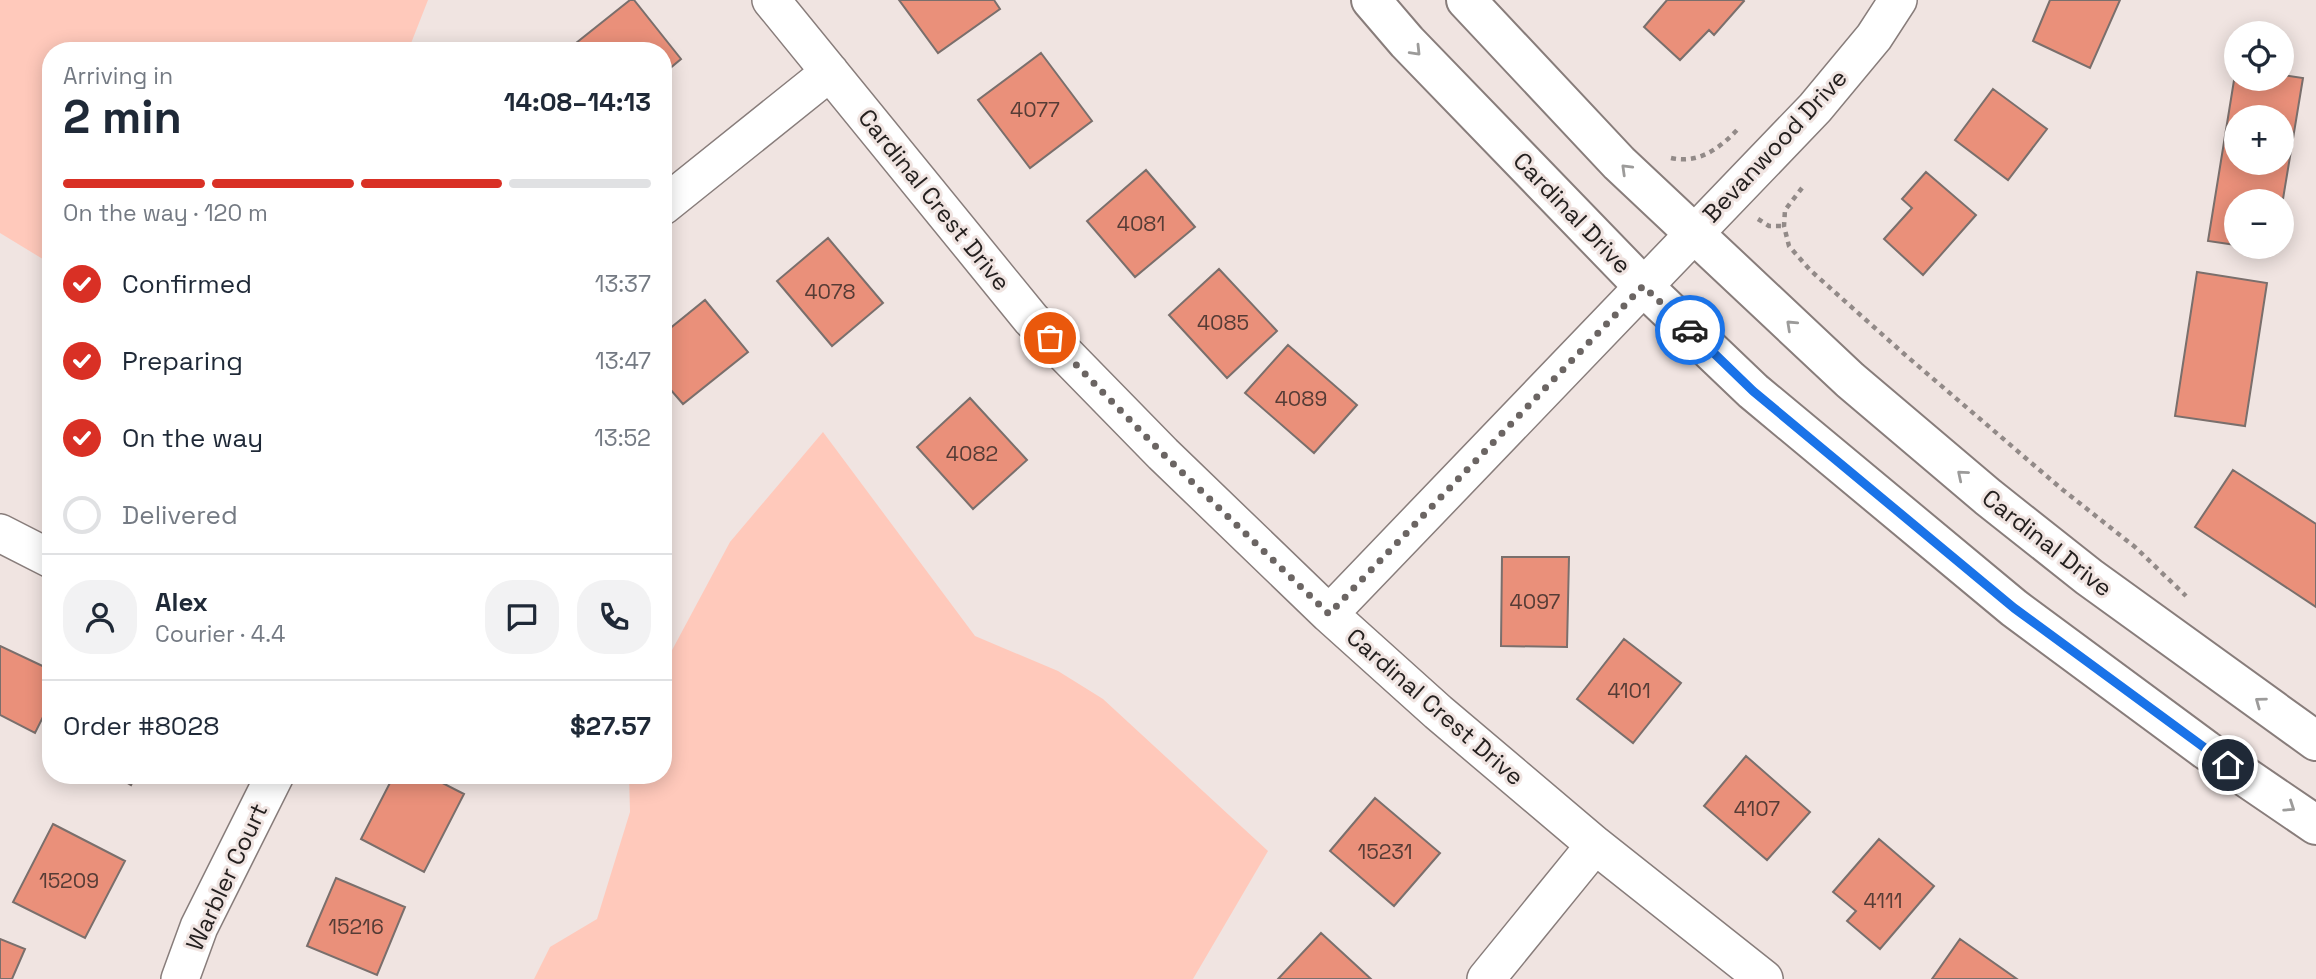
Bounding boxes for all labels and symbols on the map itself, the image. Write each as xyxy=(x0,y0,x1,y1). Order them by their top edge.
one-way arrow xyxy=(1407,43,1420,56)
street label: Bevanwood Drive xyxy=(1696,63,1854,229)
house number: 4077 xyxy=(1010,96,1060,123)
street label: Cardinal Crest Drive xyxy=(852,102,1017,297)
street label: Cardinal Drive xyxy=(1507,145,1638,280)
one-way arrow xyxy=(1621,165,1634,178)
house number: 4081 xyxy=(1117,210,1165,237)
house number: 4078 xyxy=(804,278,856,305)
courier xyxy=(1655,295,1725,365)
pin xyxy=(1020,308,1080,368)
house number: 4085 xyxy=(1197,309,1249,336)
one-way arrow xyxy=(1786,321,1799,333)
house number: 4089 xyxy=(1275,385,1327,412)
house number: 4082 xyxy=(946,440,998,467)
one-way arrow xyxy=(1958,471,1971,483)
street label: Cardinal Drive xyxy=(1976,482,2119,603)
house number: 4097 xyxy=(1510,588,1561,615)
street label: Cardinal Crest Drive xyxy=(1340,621,1530,792)
house number: 4101 xyxy=(1607,677,1651,704)
one-way arrow xyxy=(2255,698,2268,710)
pin xyxy=(2198,735,2258,795)
house number: 4107 xyxy=(1734,795,1780,822)
street label: Warbler Court xyxy=(179,798,274,956)
one-way arrow xyxy=(2282,799,2295,811)
house number: 15231 xyxy=(1358,838,1412,865)
house number: 15209 xyxy=(39,867,99,894)
house number: 4111 xyxy=(1864,887,1902,914)
house number: 15216 xyxy=(328,913,384,940)

